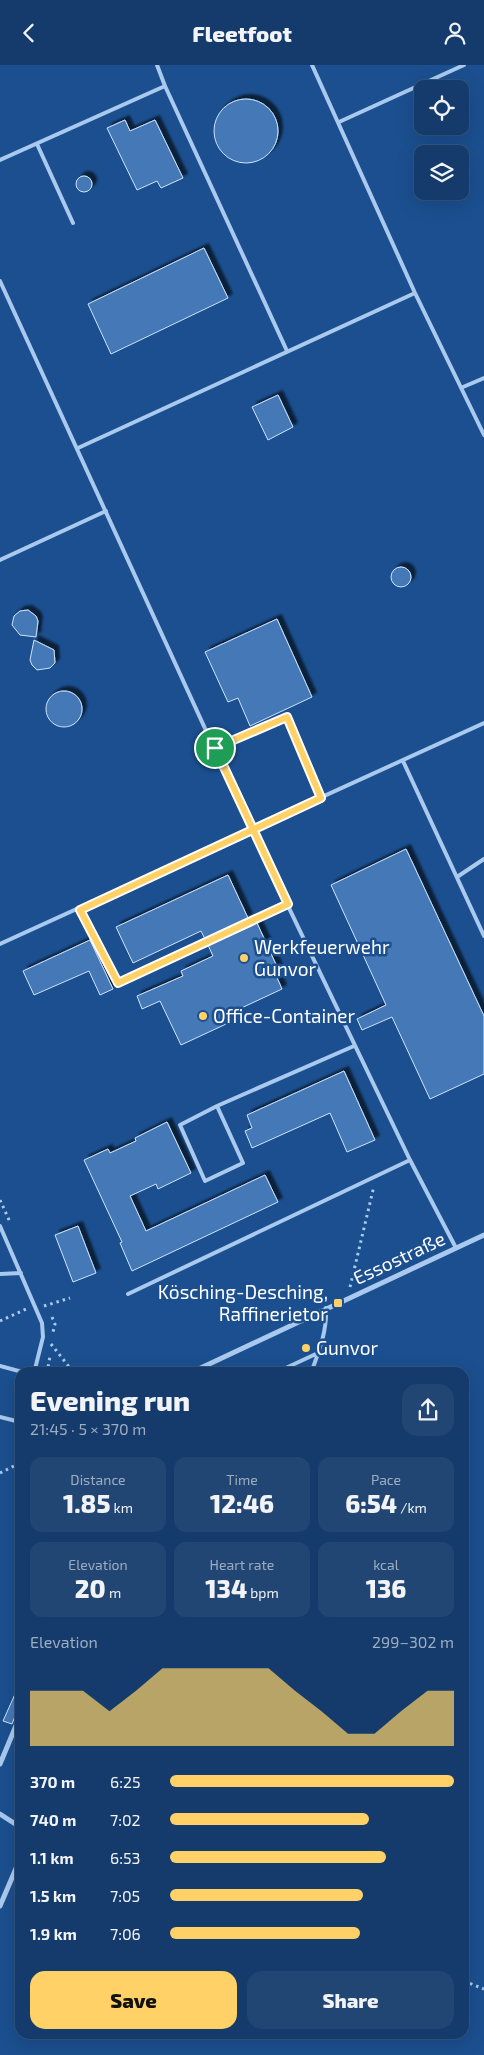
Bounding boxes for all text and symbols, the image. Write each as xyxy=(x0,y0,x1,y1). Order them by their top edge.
icon: back xyxy=(15,19,43,47)
icon: person xyxy=(441,19,469,47)
text: Fleetfoot xyxy=(192,20,292,46)
map controls xyxy=(414,80,469,200)
button: locate xyxy=(414,80,469,135)
button: layers xyxy=(414,145,469,200)
pin xyxy=(194,727,236,769)
icon: arrive xyxy=(201,734,229,762)
place label: Werkfeuerwehr Gunvor xyxy=(254,935,390,980)
marker: Werkfeuerwehr Gunvor xyxy=(238,952,250,964)
place label: Office-Container xyxy=(213,1004,356,1027)
marker: Office-Container xyxy=(197,1010,209,1022)
street label: Essostraße xyxy=(349,1226,448,1289)
place label: Kösching-Desching, Raffinerietor xyxy=(158,1280,328,1325)
marker: Kösching-Desching, Raffinerietor xyxy=(332,1297,344,1309)
place label: Gunvor xyxy=(316,1336,379,1359)
marker: Gunvor xyxy=(300,1342,312,1354)
text: Evening run xyxy=(30,1383,190,1417)
button: share xyxy=(402,1384,454,1436)
text: 21:45 · 5 × 370 m xyxy=(30,1419,146,1438)
text: Distance xyxy=(70,1471,126,1488)
text: Time xyxy=(226,1471,258,1488)
text: Pace xyxy=(371,1471,401,1488)
text: 1.85 xyxy=(63,1488,110,1518)
text: 12:46 xyxy=(210,1488,274,1518)
text: 6:54 xyxy=(345,1488,397,1518)
text: km xyxy=(110,1499,133,1516)
text: /km xyxy=(397,1499,427,1516)
text: Elevation xyxy=(68,1556,128,1573)
text: Heart rate xyxy=(210,1556,274,1573)
text: kcal xyxy=(373,1556,399,1573)
text: 20 xyxy=(75,1573,106,1603)
text: 134 xyxy=(205,1573,247,1603)
text: 136 xyxy=(366,1573,406,1603)
text: m xyxy=(106,1584,121,1601)
text: bpm xyxy=(247,1584,279,1601)
text: Elevation xyxy=(30,1632,98,1651)
text: 299–302 m xyxy=(372,1632,454,1651)
text: 370 m xyxy=(30,1772,75,1791)
text: 6:25 xyxy=(110,1772,141,1791)
text: 740 m xyxy=(30,1810,76,1829)
text: 7:02 xyxy=(110,1810,141,1829)
text: 1.1 km xyxy=(30,1848,74,1867)
text: 6:53 xyxy=(110,1848,140,1867)
text: 1.5 km xyxy=(30,1886,76,1905)
text: 7:05 xyxy=(110,1886,140,1905)
text: 1.9 km xyxy=(30,1924,77,1943)
text: 7:06 xyxy=(110,1924,141,1943)
button: Save xyxy=(30,1971,237,2029)
button: Share xyxy=(247,1971,454,2029)

